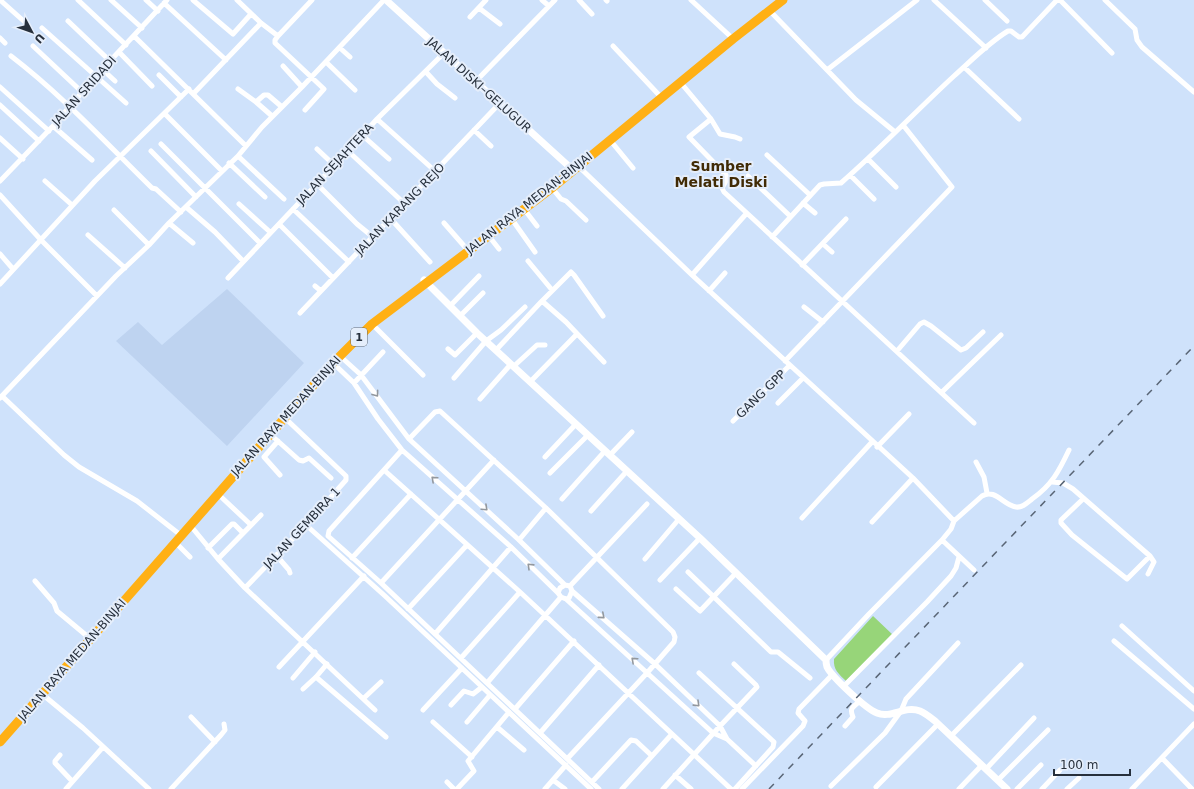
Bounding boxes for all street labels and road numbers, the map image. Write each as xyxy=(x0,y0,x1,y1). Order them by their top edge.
street label: JALAN DISKI–GELUGUR xyxy=(423,34,534,136)
street label: JALAN SRIDADI xyxy=(48,53,119,130)
street label: JALAN SEJAHTERA xyxy=(293,120,377,208)
street label: JALAN RAYA MEDAN-BINJAI xyxy=(462,149,595,257)
street label: JALAN KARANG REJO xyxy=(352,160,448,259)
road number: 1 xyxy=(351,328,367,346)
street label: JALAN RAYA MEDAN-BINJAI xyxy=(228,353,344,480)
street label: GANG GPP xyxy=(733,367,789,421)
street label: JALAN GEMBIRA 1 xyxy=(260,484,343,572)
street label: JALAN RAYA MEDAN-BINJAI xyxy=(15,596,129,725)

